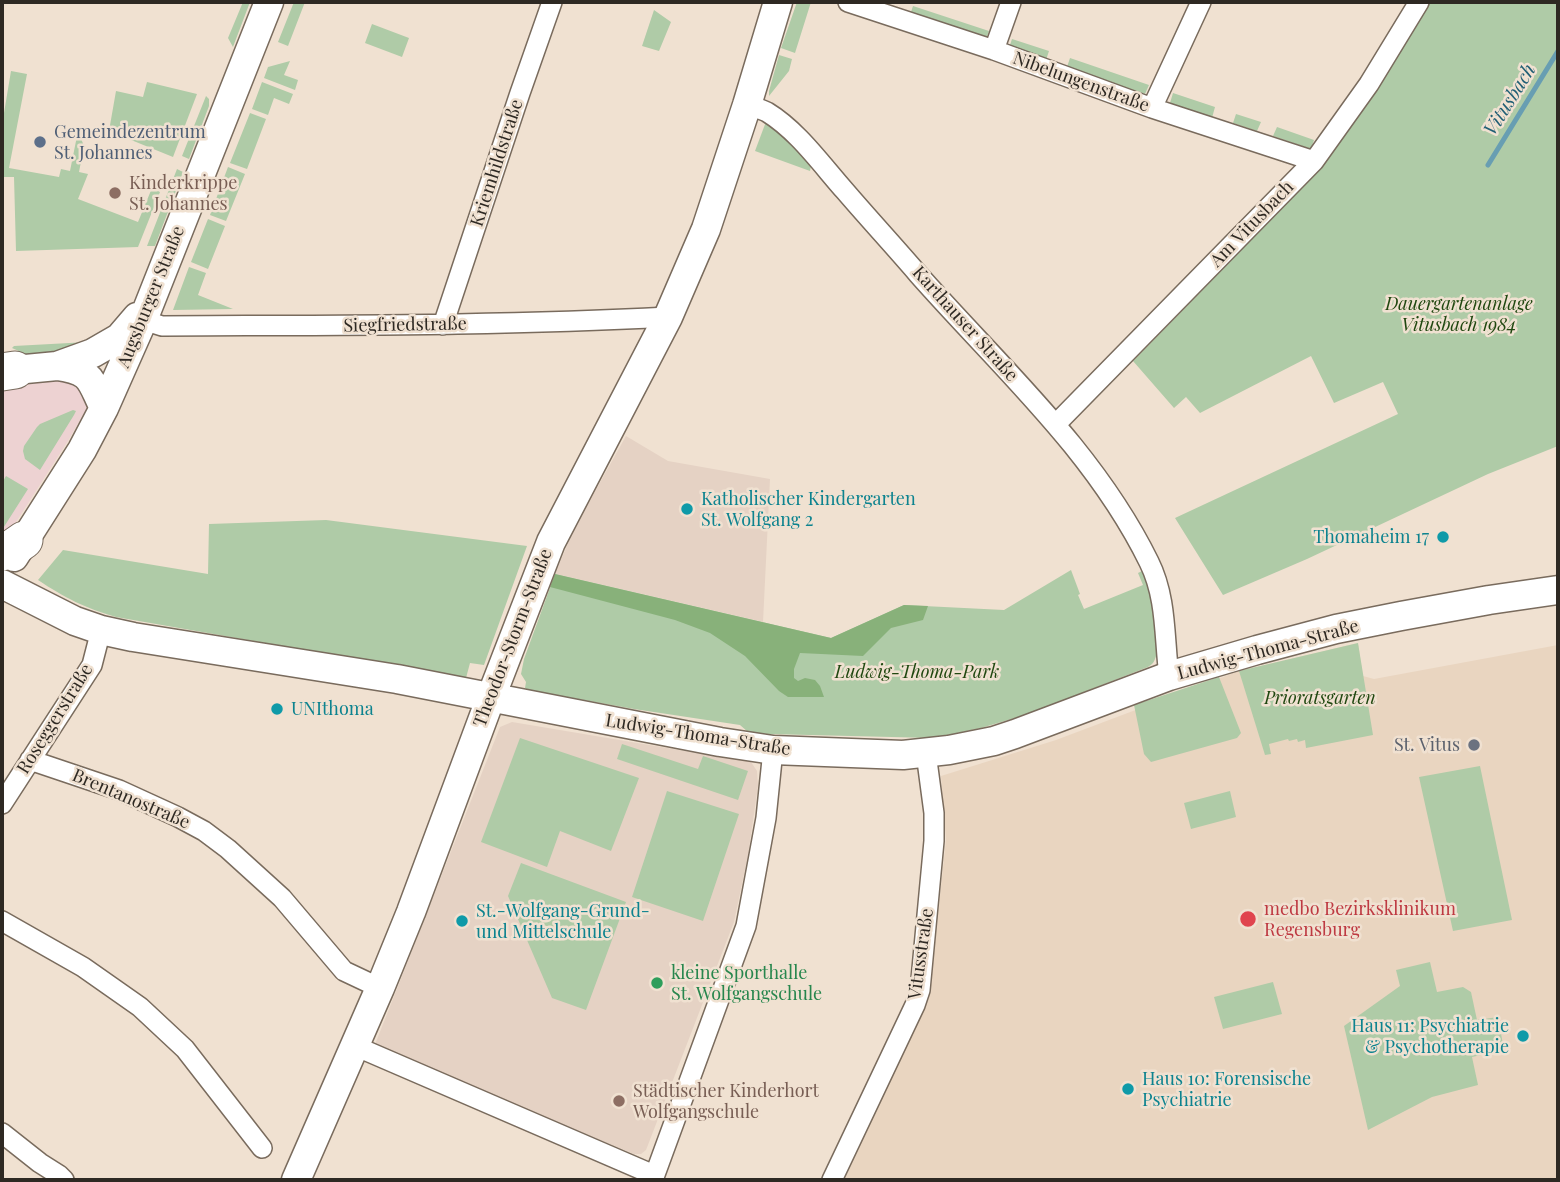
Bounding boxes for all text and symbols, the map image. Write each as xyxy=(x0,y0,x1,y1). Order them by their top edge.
street label: Nibelungenstraße xyxy=(1010,47,1152,117)
water label: Vitusbach xyxy=(1479,60,1541,140)
street label: Kriemhildstraße xyxy=(466,97,528,229)
place label: Gemeindezentrum St. Johannes xyxy=(54,121,206,164)
marker: Gemeindezentrum St. Johannes xyxy=(32,134,48,150)
place label: Kinderkrippe St. Johannes xyxy=(129,172,237,214)
street label: Am Vitusbach xyxy=(1206,176,1298,272)
marker: Kinderkrippe St. Johannes xyxy=(107,185,123,201)
street label: Augsburger Straße xyxy=(113,223,189,371)
street label: Karthauser Straße xyxy=(908,262,1022,386)
park label: Dauergartenanlage Vitusbach 1984 xyxy=(1385,293,1533,336)
street label: Siegfriedstraße xyxy=(343,313,467,337)
place label: Katholischer Kindergarten St. Wolfgang 2 xyxy=(701,488,916,530)
marker: Katholischer Kindergarten St. Wolfgang 2 xyxy=(679,501,695,517)
place label: Thomaheim 17 xyxy=(1313,526,1429,548)
marker: Thomaheim 17 xyxy=(1435,529,1451,545)
street label: Theodor-Storm-Straße xyxy=(469,546,557,730)
street label: Ludwig-Thoma-Straße xyxy=(1175,615,1361,685)
street label: Roseggerstraße xyxy=(13,660,97,778)
park label: Ludwig-Thoma-Park xyxy=(835,661,999,683)
park label: Prioratsgarten xyxy=(1264,687,1376,709)
place label: UNIthoma xyxy=(291,698,374,720)
marker: UNIthoma xyxy=(269,701,285,717)
street label: Ludwig-Thoma-Straße xyxy=(604,710,792,760)
place label: St. Vitus xyxy=(1394,734,1460,756)
marker: St. Vitus xyxy=(1466,737,1482,753)
street label: Brentanostraße xyxy=(69,765,193,833)
place label: medbo Bezirksklinikum Regensburg xyxy=(1264,898,1456,940)
place label: St.-Wolfgang-Grund- und Mittelschule xyxy=(476,900,650,942)
street label: Vitusstraße xyxy=(904,907,938,1001)
marker: medbo Bezirksklinikum Regensburg xyxy=(1238,909,1258,929)
marker: St.-Wolfgang-Grund- und Mittelschule xyxy=(454,913,470,929)
place label: kleine Sporthalle St. Wolfgangschule xyxy=(671,962,822,1004)
marker: kleine Sporthalle St. Wolfgangschule xyxy=(649,975,665,991)
place label: Haus 11: Psychiatrie & Psychotherapie xyxy=(1351,1015,1509,1058)
marker: Haus 11: Psychiatrie & Psychotherapie xyxy=(1515,1028,1531,1044)
place label: Haus 10: Forensische Psychiatrie xyxy=(1142,1068,1311,1110)
place label: Städtischer Kinderhort Wolfgangschule xyxy=(633,1080,819,1122)
marker: Haus 10: Forensische Psychiatrie xyxy=(1120,1081,1136,1097)
marker: Städtischer Kinderhort Wolfgangschule xyxy=(611,1093,627,1109)

